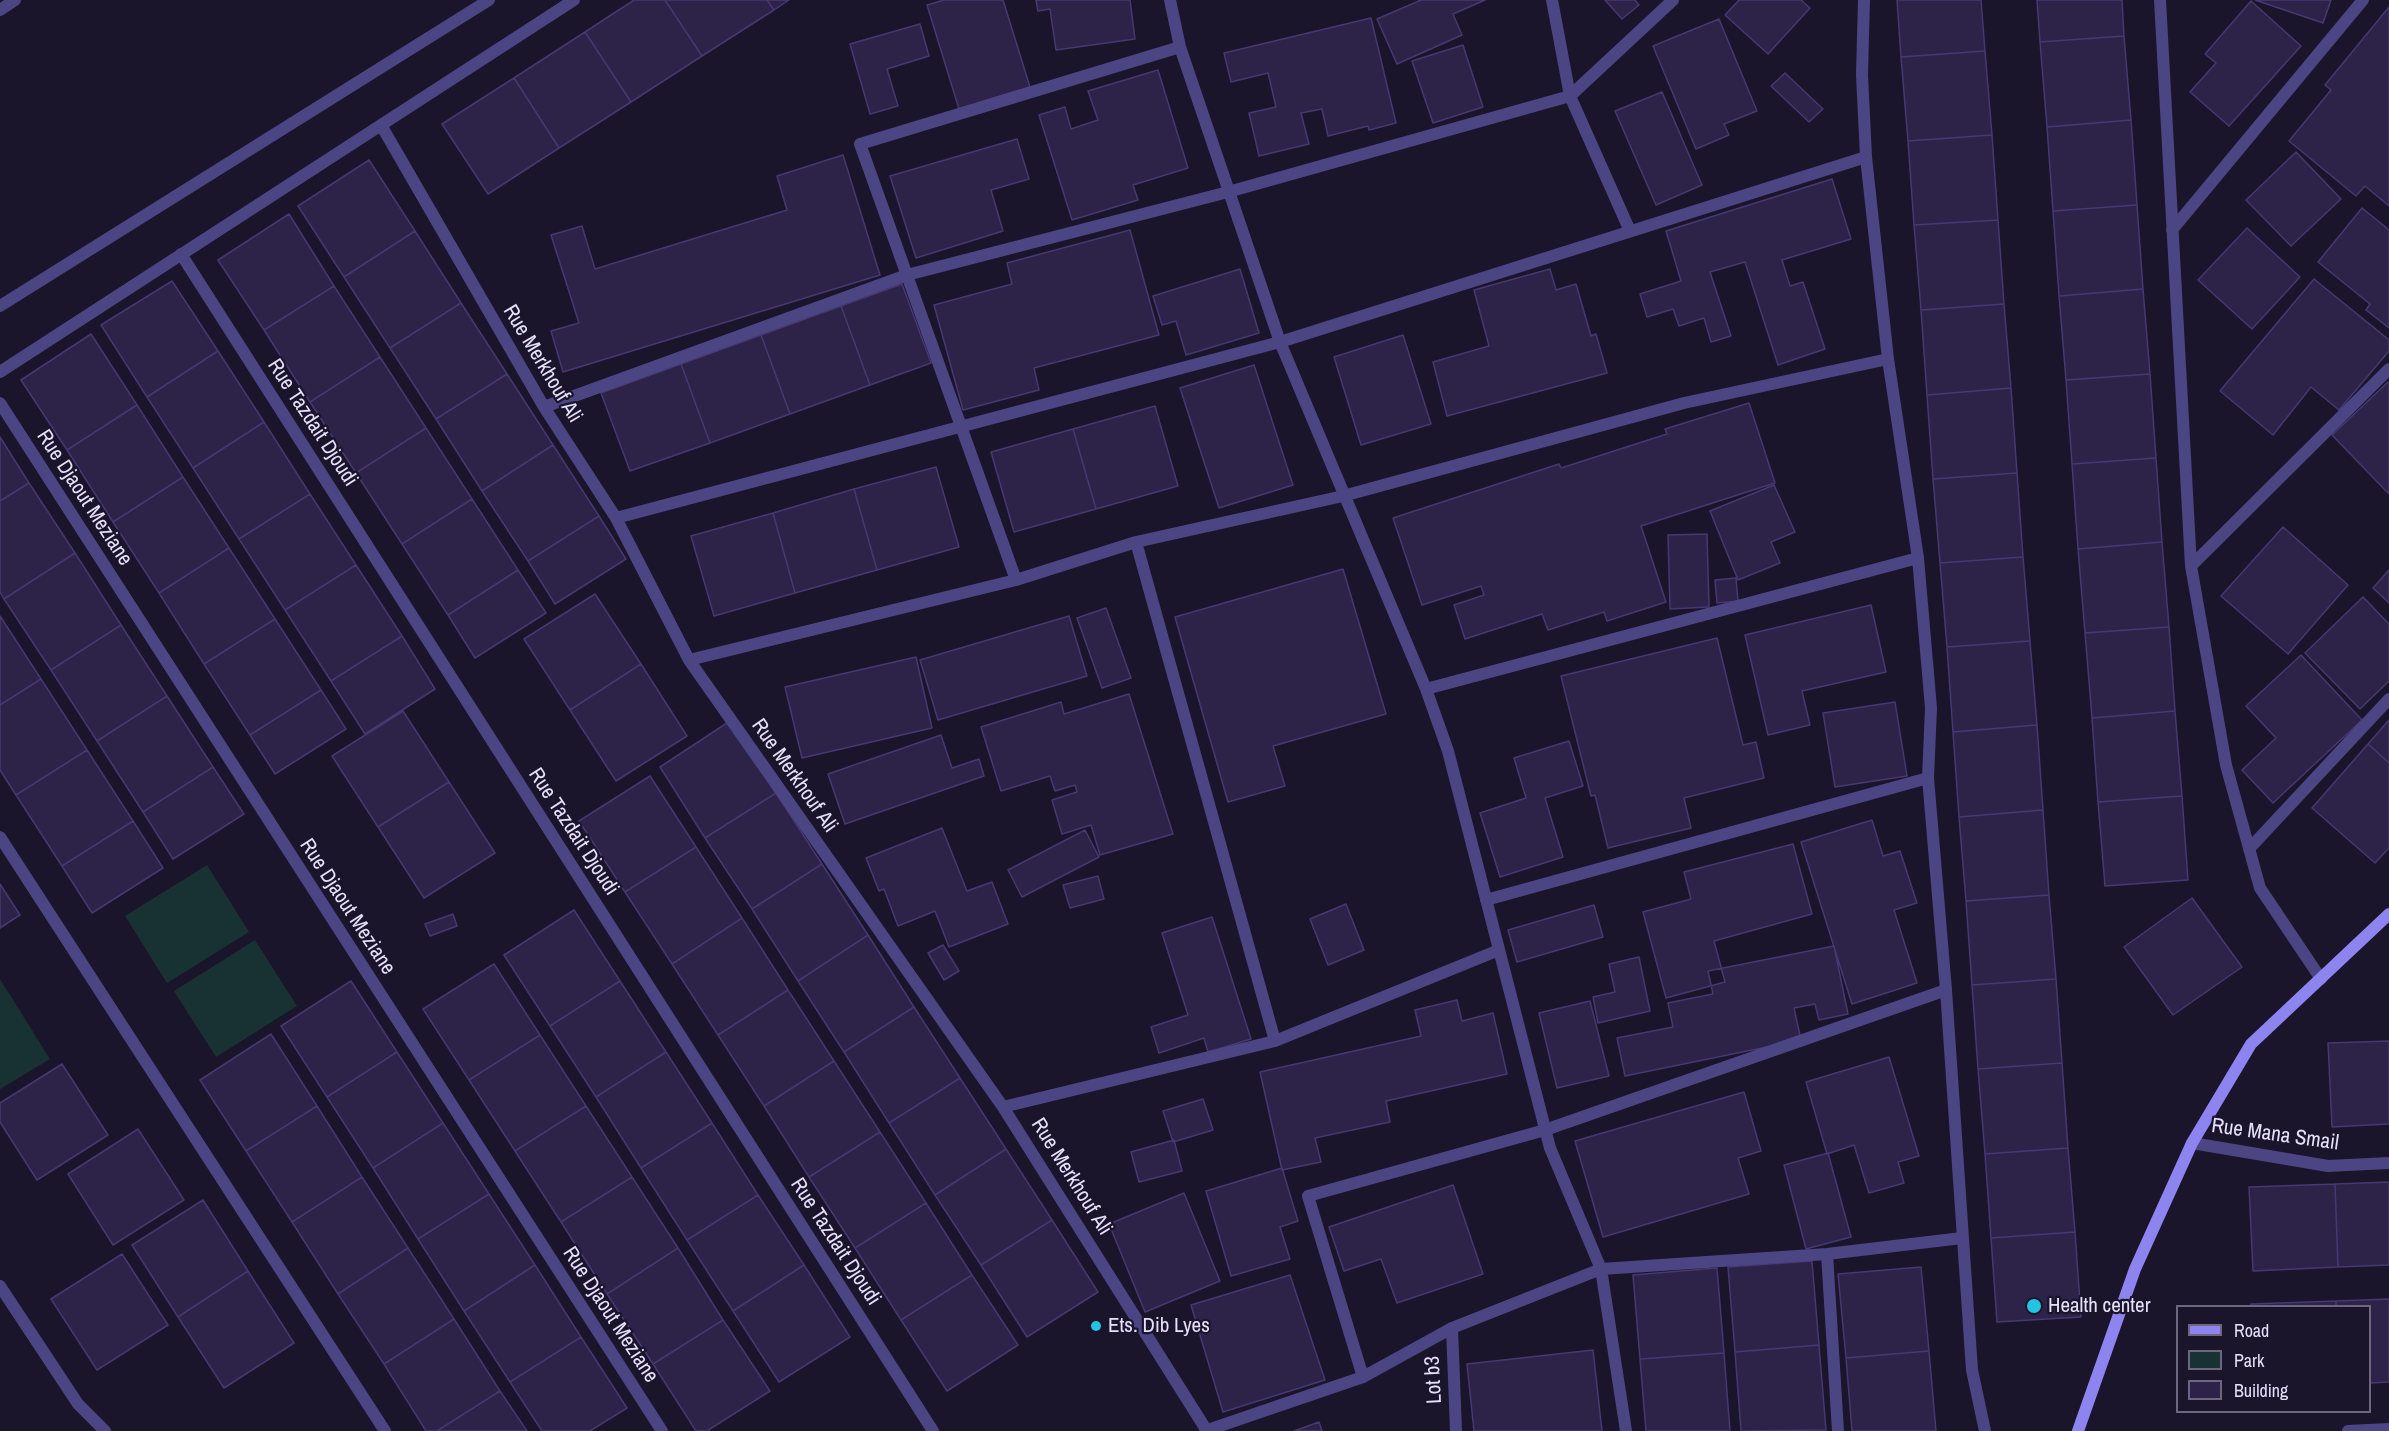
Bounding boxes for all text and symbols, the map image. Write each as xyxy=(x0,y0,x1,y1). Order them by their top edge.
street label: Rue Merkhouf Ali xyxy=(497,300,587,428)
street label: Rue Tazdait Djoudi xyxy=(261,355,363,491)
street label: Rue Djaout Meziane xyxy=(31,425,137,571)
street label: Rue Merkhouf Ali xyxy=(746,714,842,838)
street label: Rue Tazdait Djoudi xyxy=(522,764,624,900)
street label: Rue Djaout Meziane xyxy=(294,834,400,980)
street label: Rue Merkhouf Ali xyxy=(1025,1114,1117,1240)
street label: Rue Mana Smail xyxy=(2210,1114,2340,1156)
street label: Rue Tazdait Djoudi xyxy=(784,1174,886,1310)
street label: Rue Djaout Meziane xyxy=(557,1242,663,1388)
place label: Health center xyxy=(2048,1293,2150,1319)
marker: Health center xyxy=(2025,1297,2043,1315)
legend xyxy=(2176,1305,2371,1413)
place label: Ets. Dib Lyes xyxy=(1108,1313,1210,1339)
text: Road xyxy=(2234,1318,2269,1343)
marker: Ets. Dib Lyes xyxy=(1089,1319,1103,1333)
text: Park xyxy=(2234,1348,2264,1373)
street label: Lot b3 xyxy=(1420,1355,1448,1405)
text: Building xyxy=(2234,1378,2288,1403)

